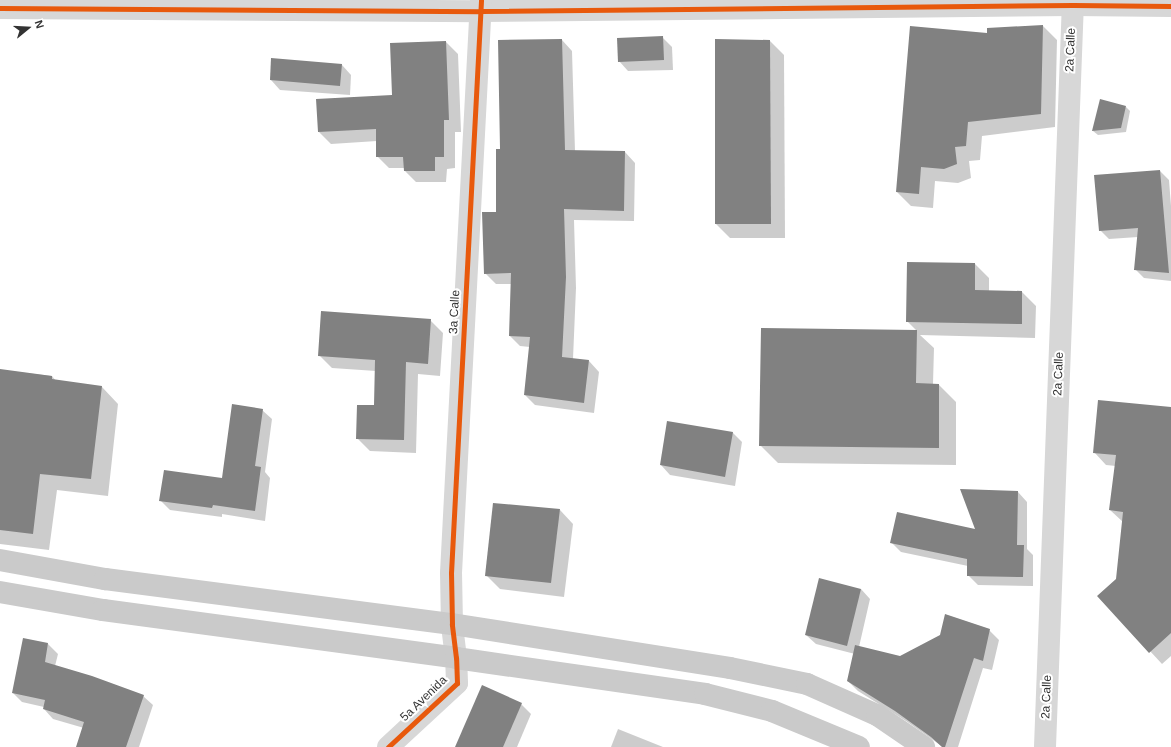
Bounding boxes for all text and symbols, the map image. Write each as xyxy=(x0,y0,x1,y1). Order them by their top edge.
north arrow xyxy=(8,8,48,48)
text: N xyxy=(32,19,46,30)
street label: 2a Calle xyxy=(1063,28,1079,72)
street label: 3a Calle xyxy=(447,290,463,334)
street label: 2a Calle xyxy=(1051,352,1067,396)
street label: 5a Avenida xyxy=(397,673,451,725)
street label: 2a Calle xyxy=(1039,675,1055,719)

